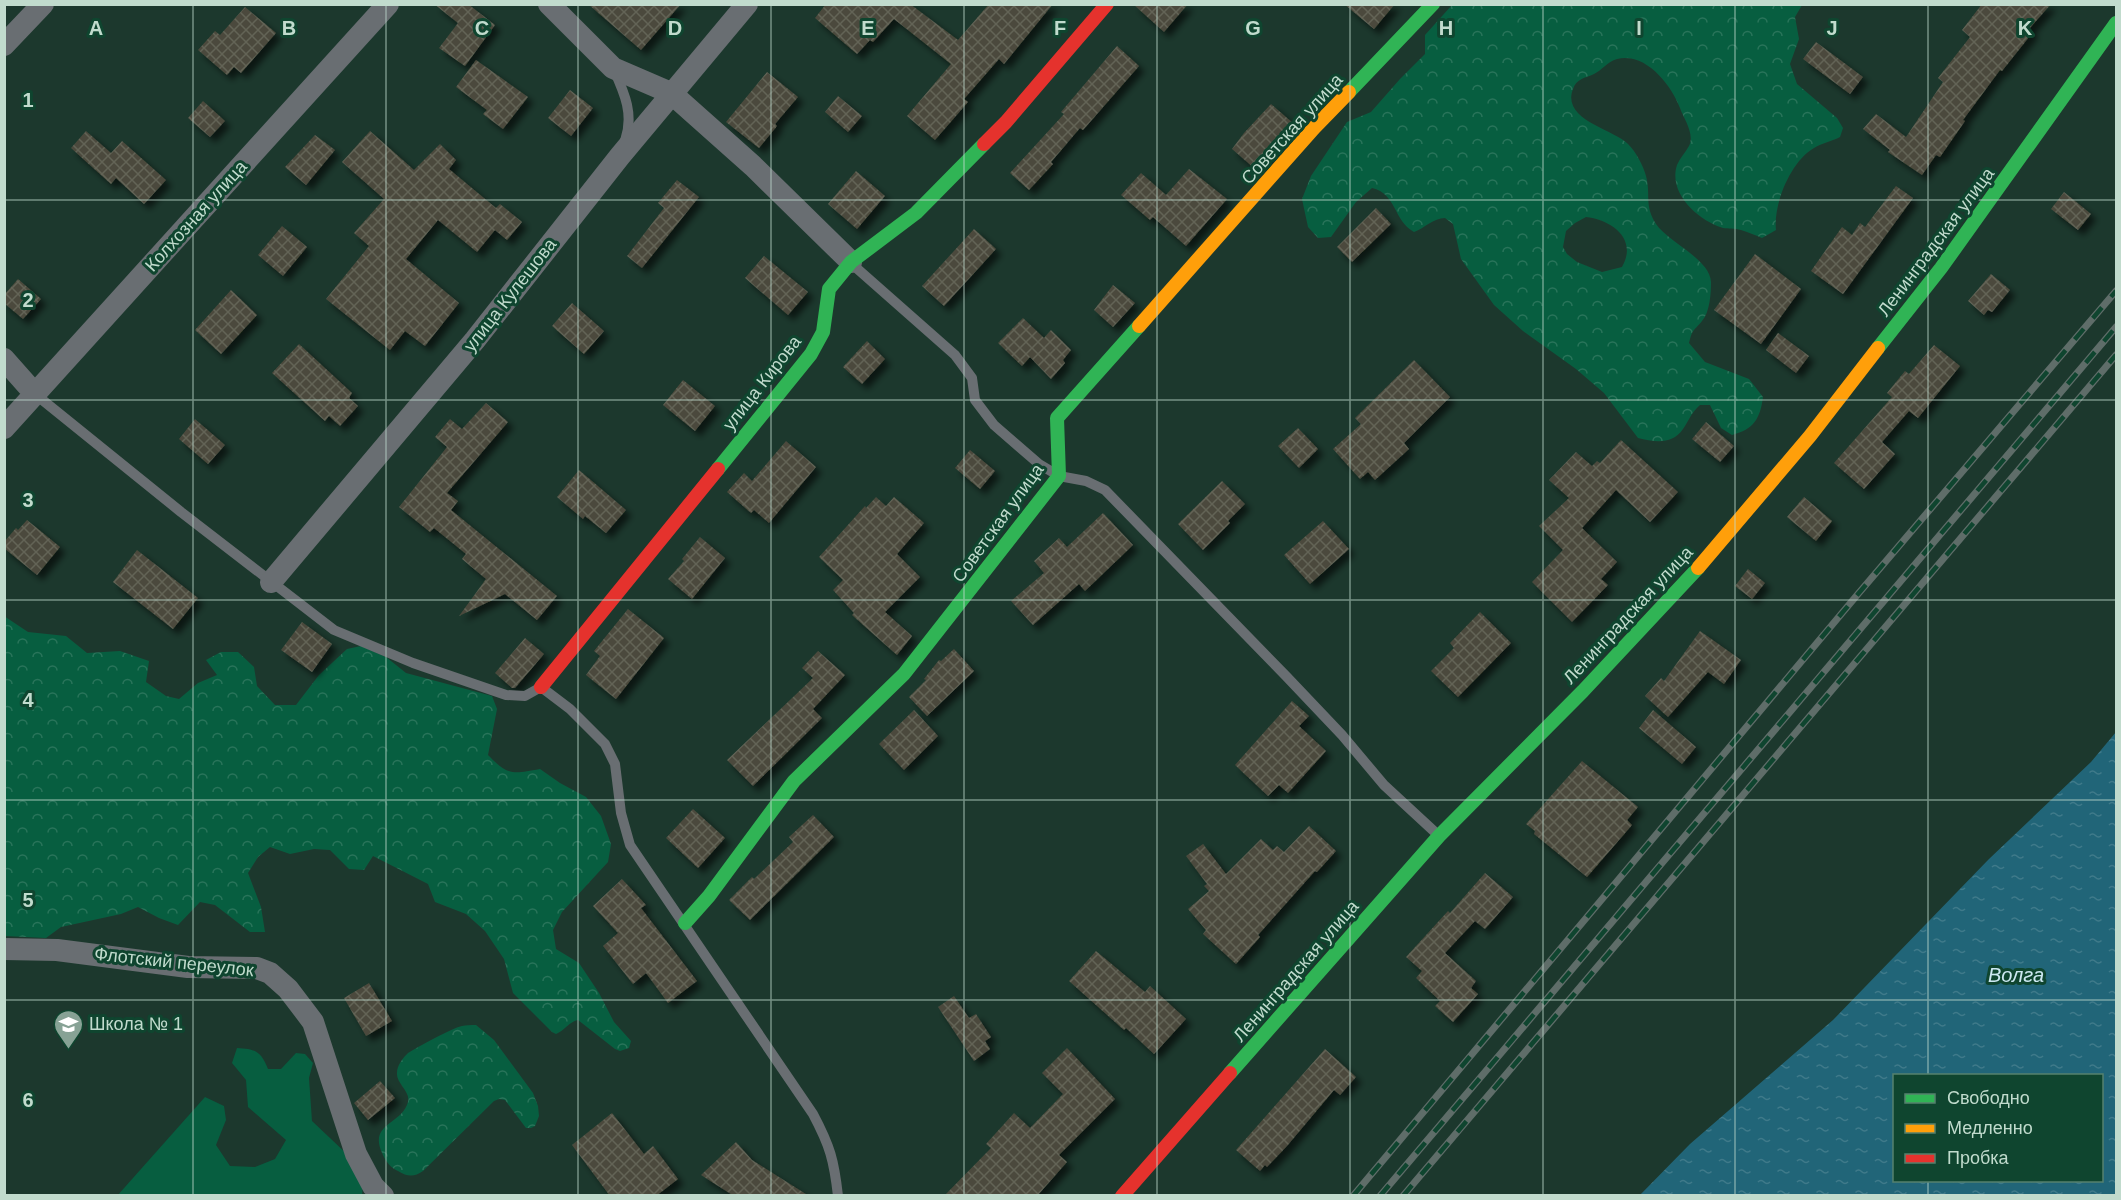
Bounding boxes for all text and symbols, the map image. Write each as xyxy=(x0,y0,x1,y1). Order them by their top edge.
text: A xyxy=(89,17,103,39)
text: B xyxy=(282,17,296,39)
text: C xyxy=(475,17,489,39)
text: D xyxy=(668,17,682,39)
text: E xyxy=(861,17,875,39)
text: F xyxy=(1054,17,1066,39)
text: G xyxy=(1245,17,1261,39)
text: H xyxy=(1439,17,1453,39)
text: I xyxy=(1636,17,1642,39)
text: J xyxy=(1826,17,1838,39)
text: K xyxy=(2018,17,2033,39)
street label: Советская улица xyxy=(1237,69,1347,188)
text: 1 xyxy=(22,89,34,111)
street label: Колхозная улица xyxy=(141,156,251,275)
street label: Ленинградская улица xyxy=(1874,163,1999,320)
street label: улица Кулешова xyxy=(460,234,561,355)
text: 2 xyxy=(22,289,34,311)
street label: улица Кирова xyxy=(719,331,806,434)
street label: Советская улица xyxy=(948,459,1048,586)
text: 3 xyxy=(22,489,34,511)
street label: Ленинградская улица xyxy=(1559,542,1697,688)
text: 4 xyxy=(22,689,34,711)
text: 5 xyxy=(22,889,34,911)
street label: Ленинградская улица xyxy=(1229,896,1363,1046)
street label: Флотский переулок xyxy=(93,944,255,980)
water label: Волга xyxy=(1988,964,2044,986)
school or university icon: Школа № 1 xyxy=(52,1008,84,1050)
place label: Школа № 1 xyxy=(89,1014,183,1034)
legend xyxy=(1893,1074,2103,1182)
text: Свободно xyxy=(1947,1088,2030,1108)
text: 6 xyxy=(22,1089,34,1111)
text: Медленно xyxy=(1947,1118,2033,1138)
text: Пробка xyxy=(1947,1148,2010,1168)

